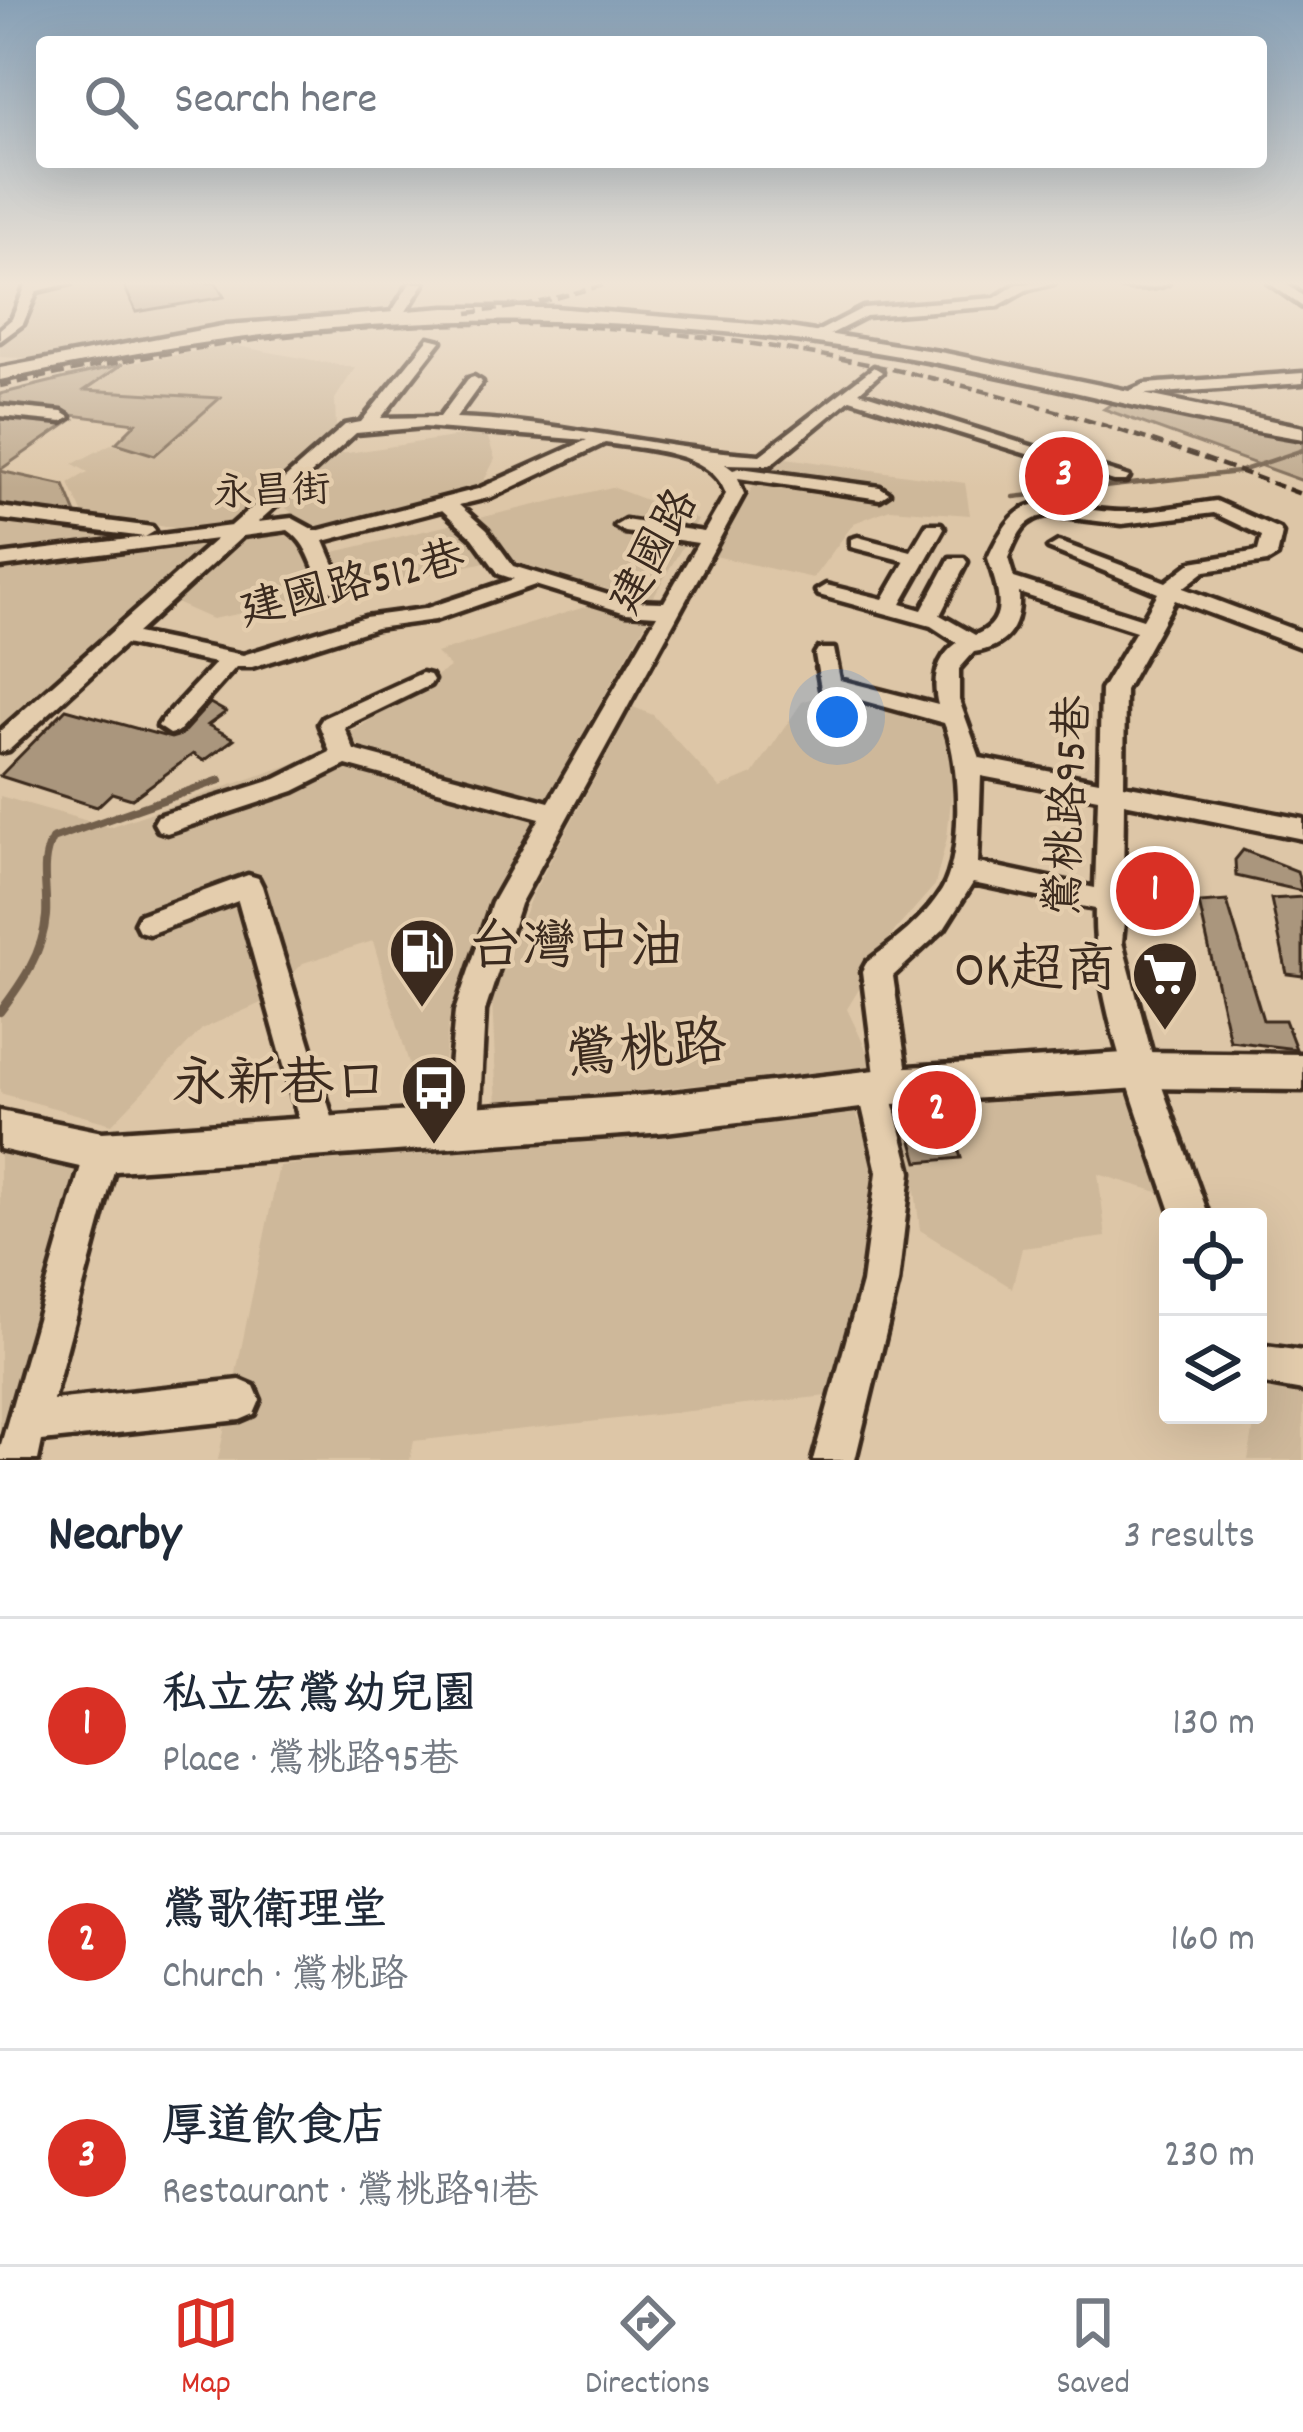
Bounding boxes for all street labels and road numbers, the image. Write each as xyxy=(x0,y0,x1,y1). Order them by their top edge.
street label: 永昌街 xyxy=(213,465,331,525)
street label: 建國路 xyxy=(596,478,718,628)
street label: 建國路512巷 xyxy=(234,529,472,647)
street label: 鶯桃路95巷 xyxy=(1034,694,1110,918)
street label: 鶯桃路 xyxy=(562,1009,730,1099)

